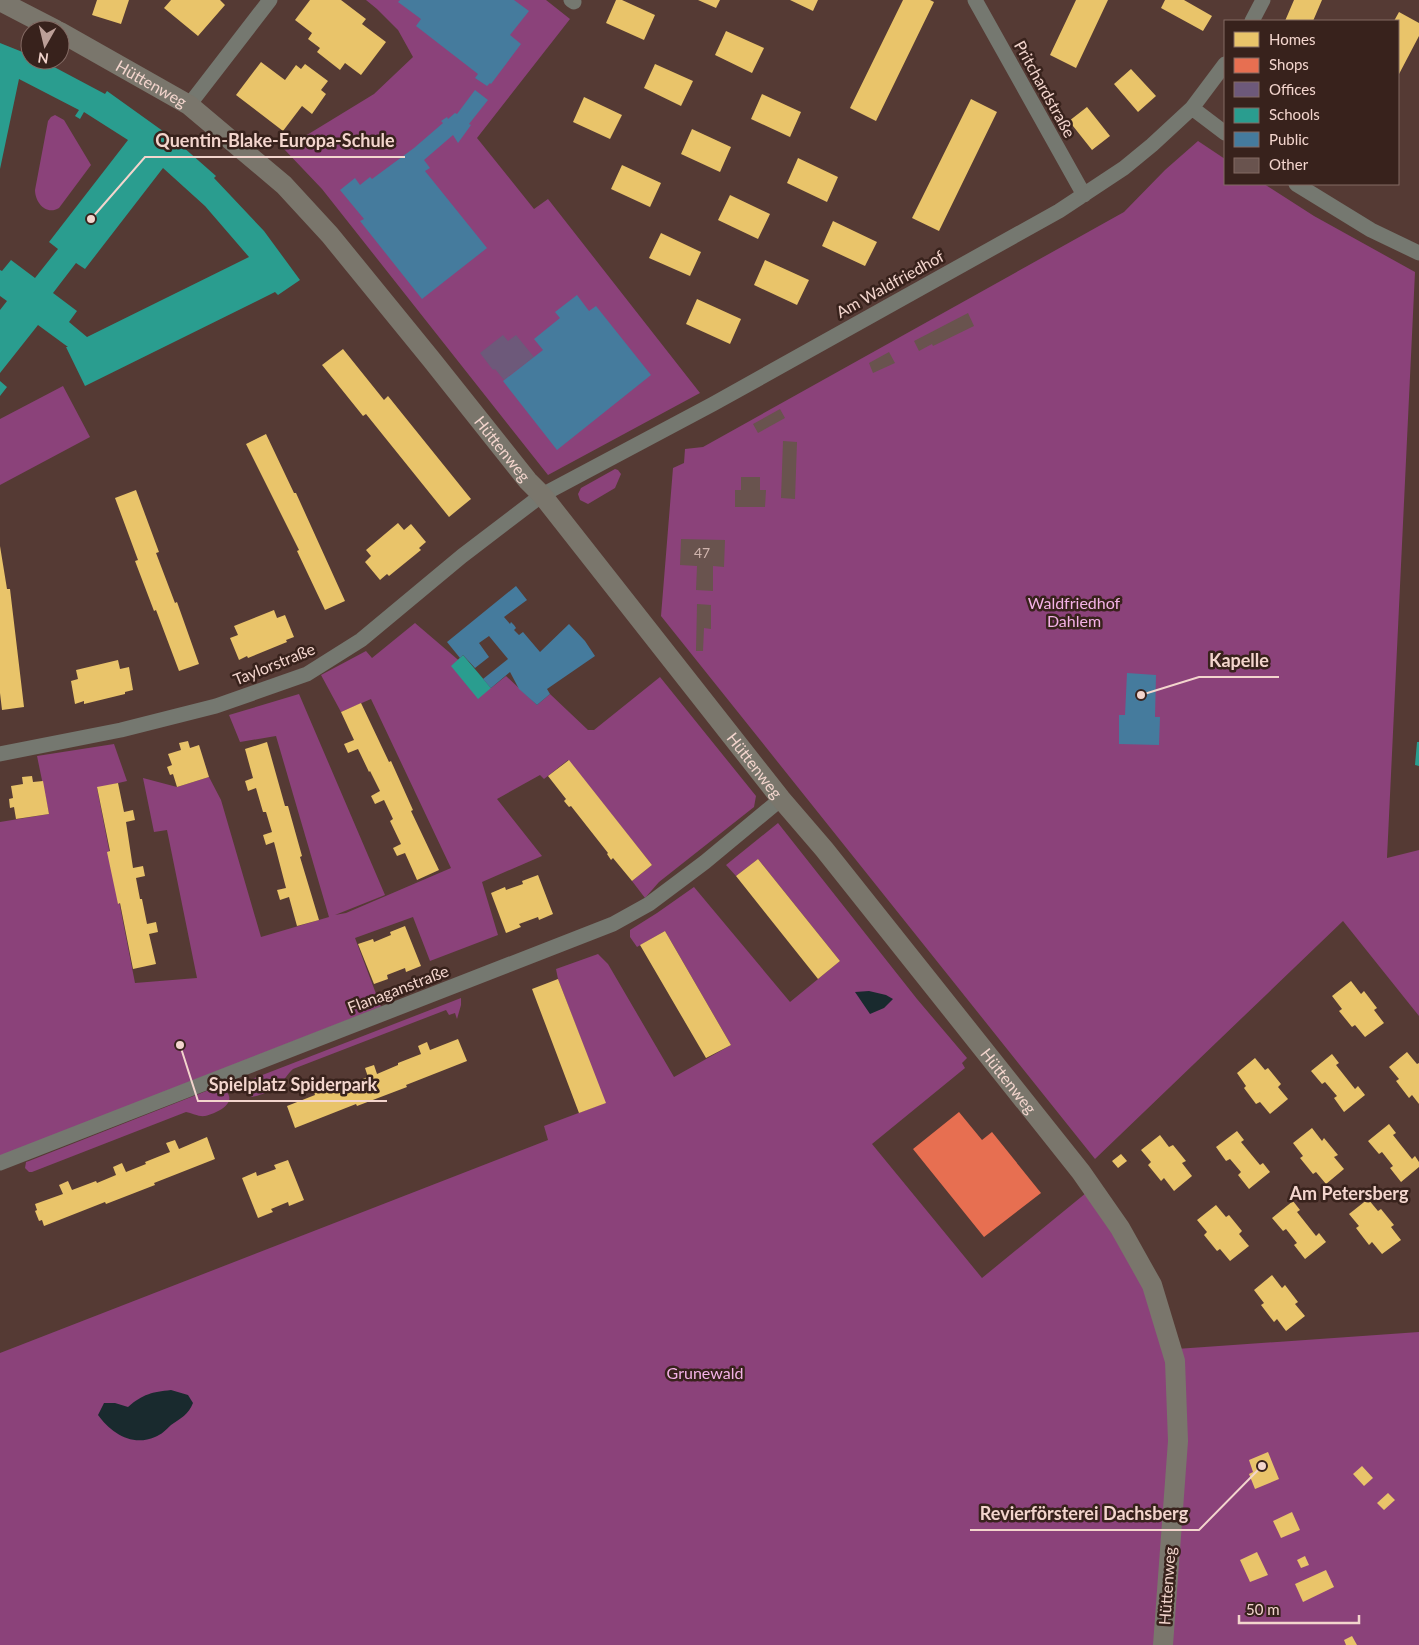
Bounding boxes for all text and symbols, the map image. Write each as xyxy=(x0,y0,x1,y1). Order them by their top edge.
north arrow xyxy=(20,20,70,70)
legend xyxy=(1224,20,1399,185)
text: Homes xyxy=(1269,30,1315,48)
street label: Pritchardstraße xyxy=(1011,37,1080,141)
text: N xyxy=(37,49,50,68)
text: Shops xyxy=(1269,55,1309,73)
street label: Hüttenweg xyxy=(113,56,190,111)
text: Offices xyxy=(1269,80,1316,98)
text: Schools xyxy=(1269,105,1320,123)
callout: Quentin-Blake-Europa-Schule xyxy=(145,124,405,157)
text: Quentin-Blake-Europa-Schule xyxy=(155,129,395,151)
text: Public xyxy=(1269,130,1309,148)
text: Other xyxy=(1269,155,1309,173)
street label: Am Waldfriedhof xyxy=(833,246,947,321)
street label: Hüttenweg xyxy=(471,412,535,485)
house number: 47 xyxy=(694,544,710,561)
park label: Waldfriedhof Dahlem xyxy=(1028,593,1121,630)
street label: Taylorstraße xyxy=(230,639,317,689)
callout: Kapelle xyxy=(1199,644,1279,677)
text: Kapelle xyxy=(1209,649,1269,671)
street label: Hüttenweg xyxy=(723,728,787,802)
street label: Flanaganstraße xyxy=(345,961,451,1017)
street label: Hüttenweg xyxy=(977,1044,1041,1117)
callout: Spielplatz Spiderpark xyxy=(198,1068,387,1101)
text: Spielplatz Spiderpark xyxy=(209,1073,378,1095)
district label: Am Petersberg xyxy=(1289,1182,1409,1204)
park label: Grunewald xyxy=(667,1363,743,1382)
callout: Revierförsterei Dachsberg xyxy=(970,1497,1199,1530)
text: Revierförsterei Dachsberg xyxy=(980,1502,1189,1524)
street label: Hüttenweg xyxy=(1154,1546,1179,1626)
scale bar xyxy=(1239,1592,1359,1624)
text: 50 m xyxy=(1246,1600,1280,1618)

